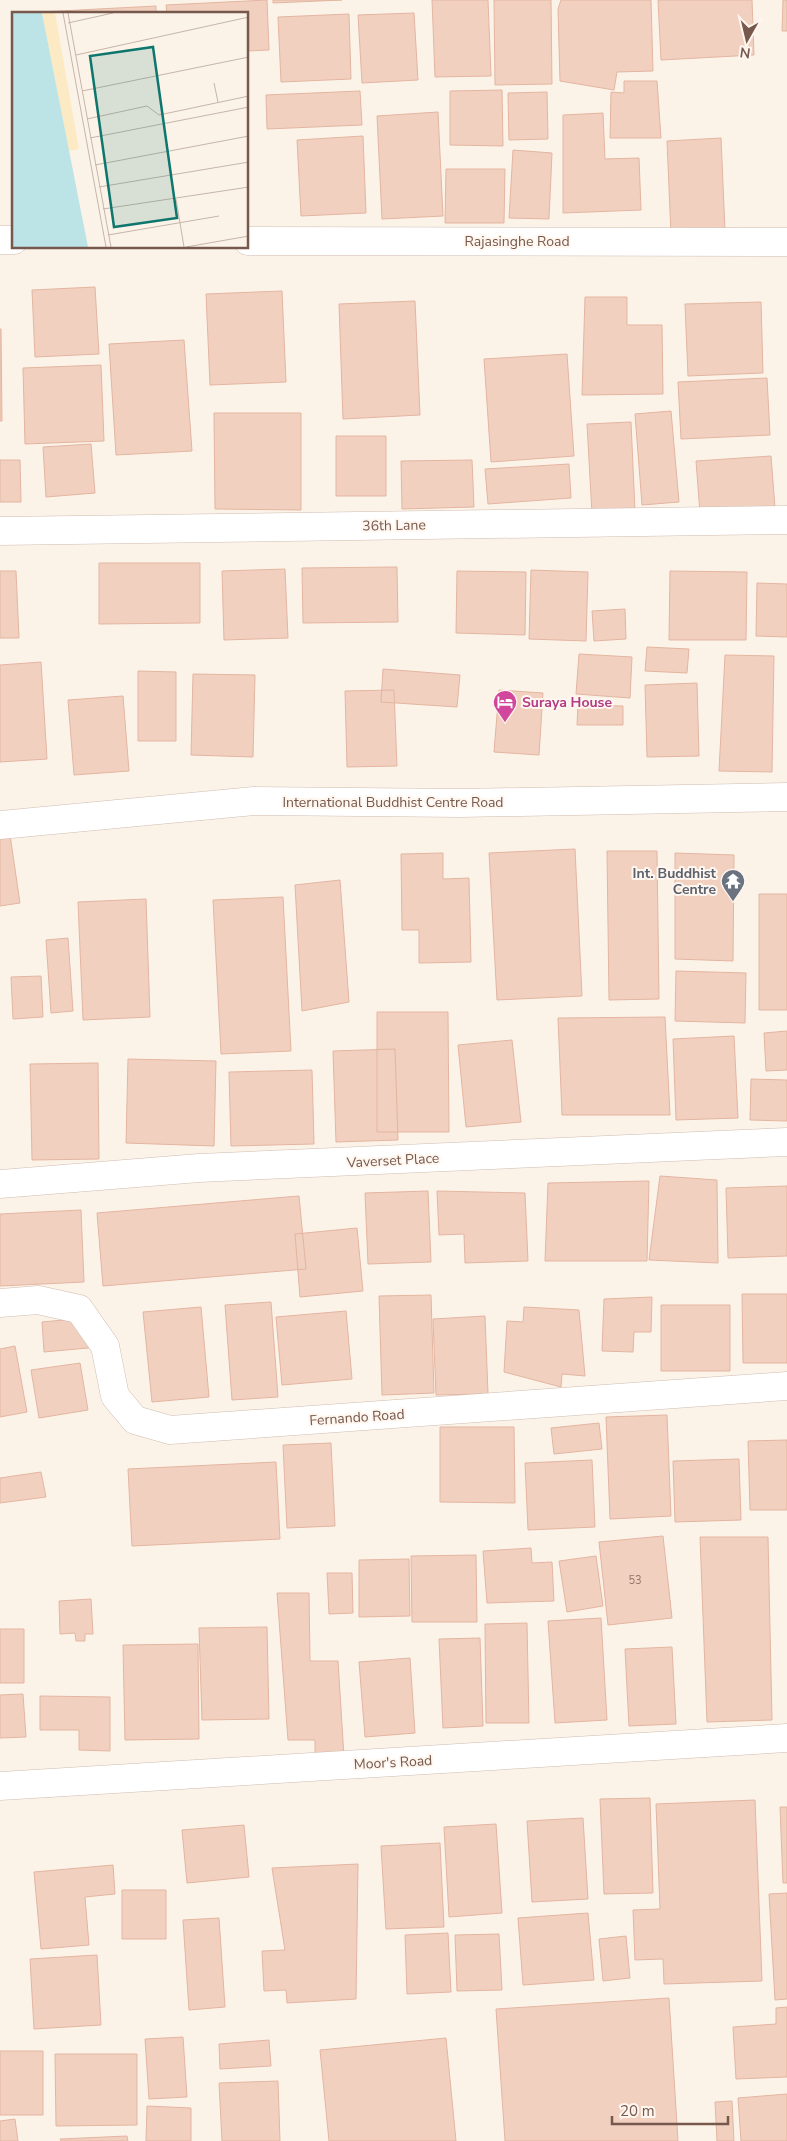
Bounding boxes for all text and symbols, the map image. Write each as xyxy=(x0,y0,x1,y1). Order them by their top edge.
inset map xyxy=(12,12,249,249)
north arrow xyxy=(722,15,772,65)
text: N xyxy=(739,42,752,63)
street label: Rajasinghe Road xyxy=(464,232,570,251)
street label: 36th Lane xyxy=(362,515,426,536)
hotel icon: Suraya House xyxy=(492,689,518,723)
place label: Suraya House xyxy=(522,693,612,712)
street label: International Buddhist Centre Road xyxy=(282,793,504,812)
place label: Int. Buddhist Centre xyxy=(633,864,717,899)
temple icon: Int. Buddhist Centre xyxy=(720,868,746,902)
street label: Vaverset Place xyxy=(345,1149,440,1172)
street label: Fernando Road xyxy=(309,1405,405,1430)
house number: 53 xyxy=(628,1573,642,1588)
street label: Moor's Road xyxy=(353,1751,433,1774)
scale bar xyxy=(612,2094,728,2126)
text: 20 m xyxy=(620,2101,655,2121)

